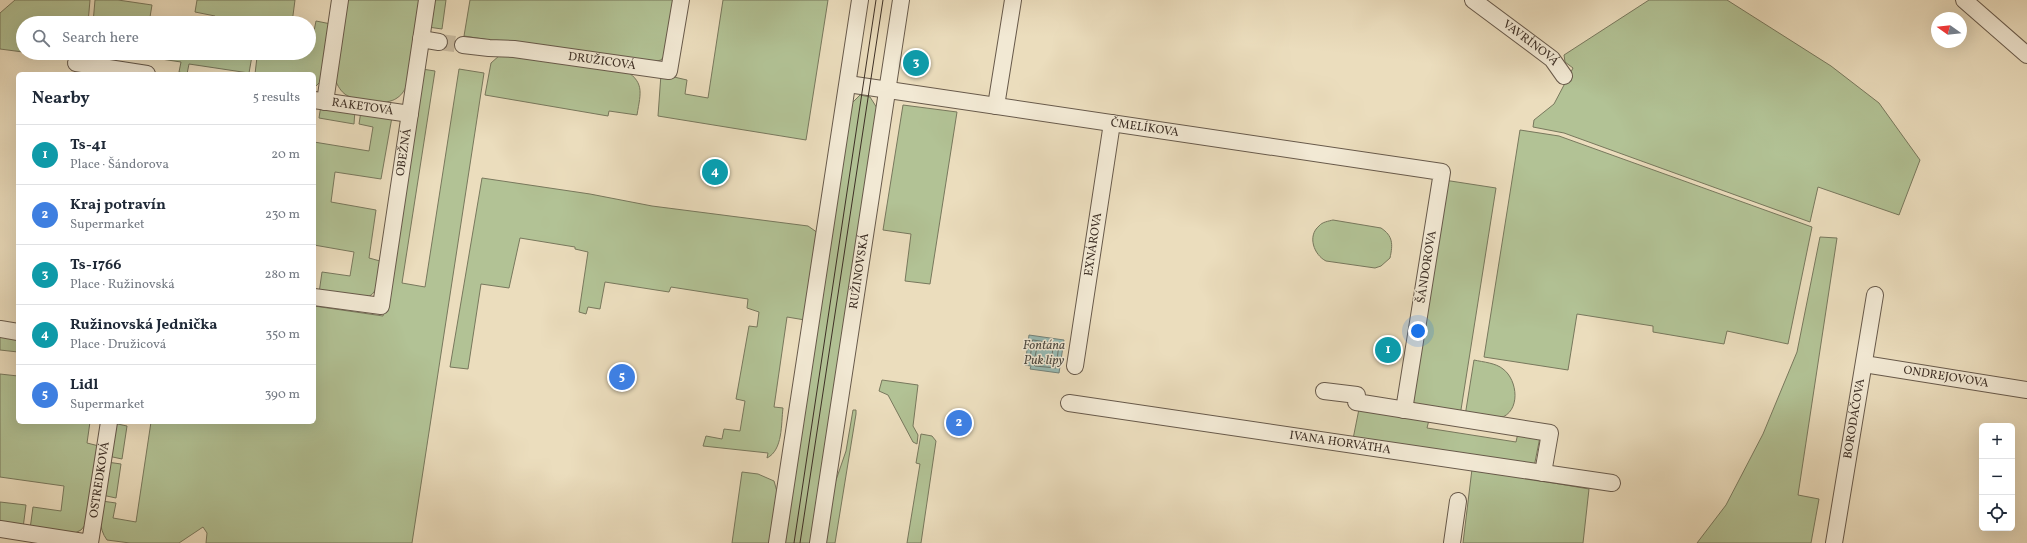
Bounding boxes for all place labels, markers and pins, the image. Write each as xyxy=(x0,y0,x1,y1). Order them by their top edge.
pin: 3 xyxy=(903,48,929,78)
pin: 4 xyxy=(702,157,728,187)
pin: 1 xyxy=(1375,335,1401,365)
pin: 5 xyxy=(609,362,635,392)
pin: 2 xyxy=(946,408,972,438)

